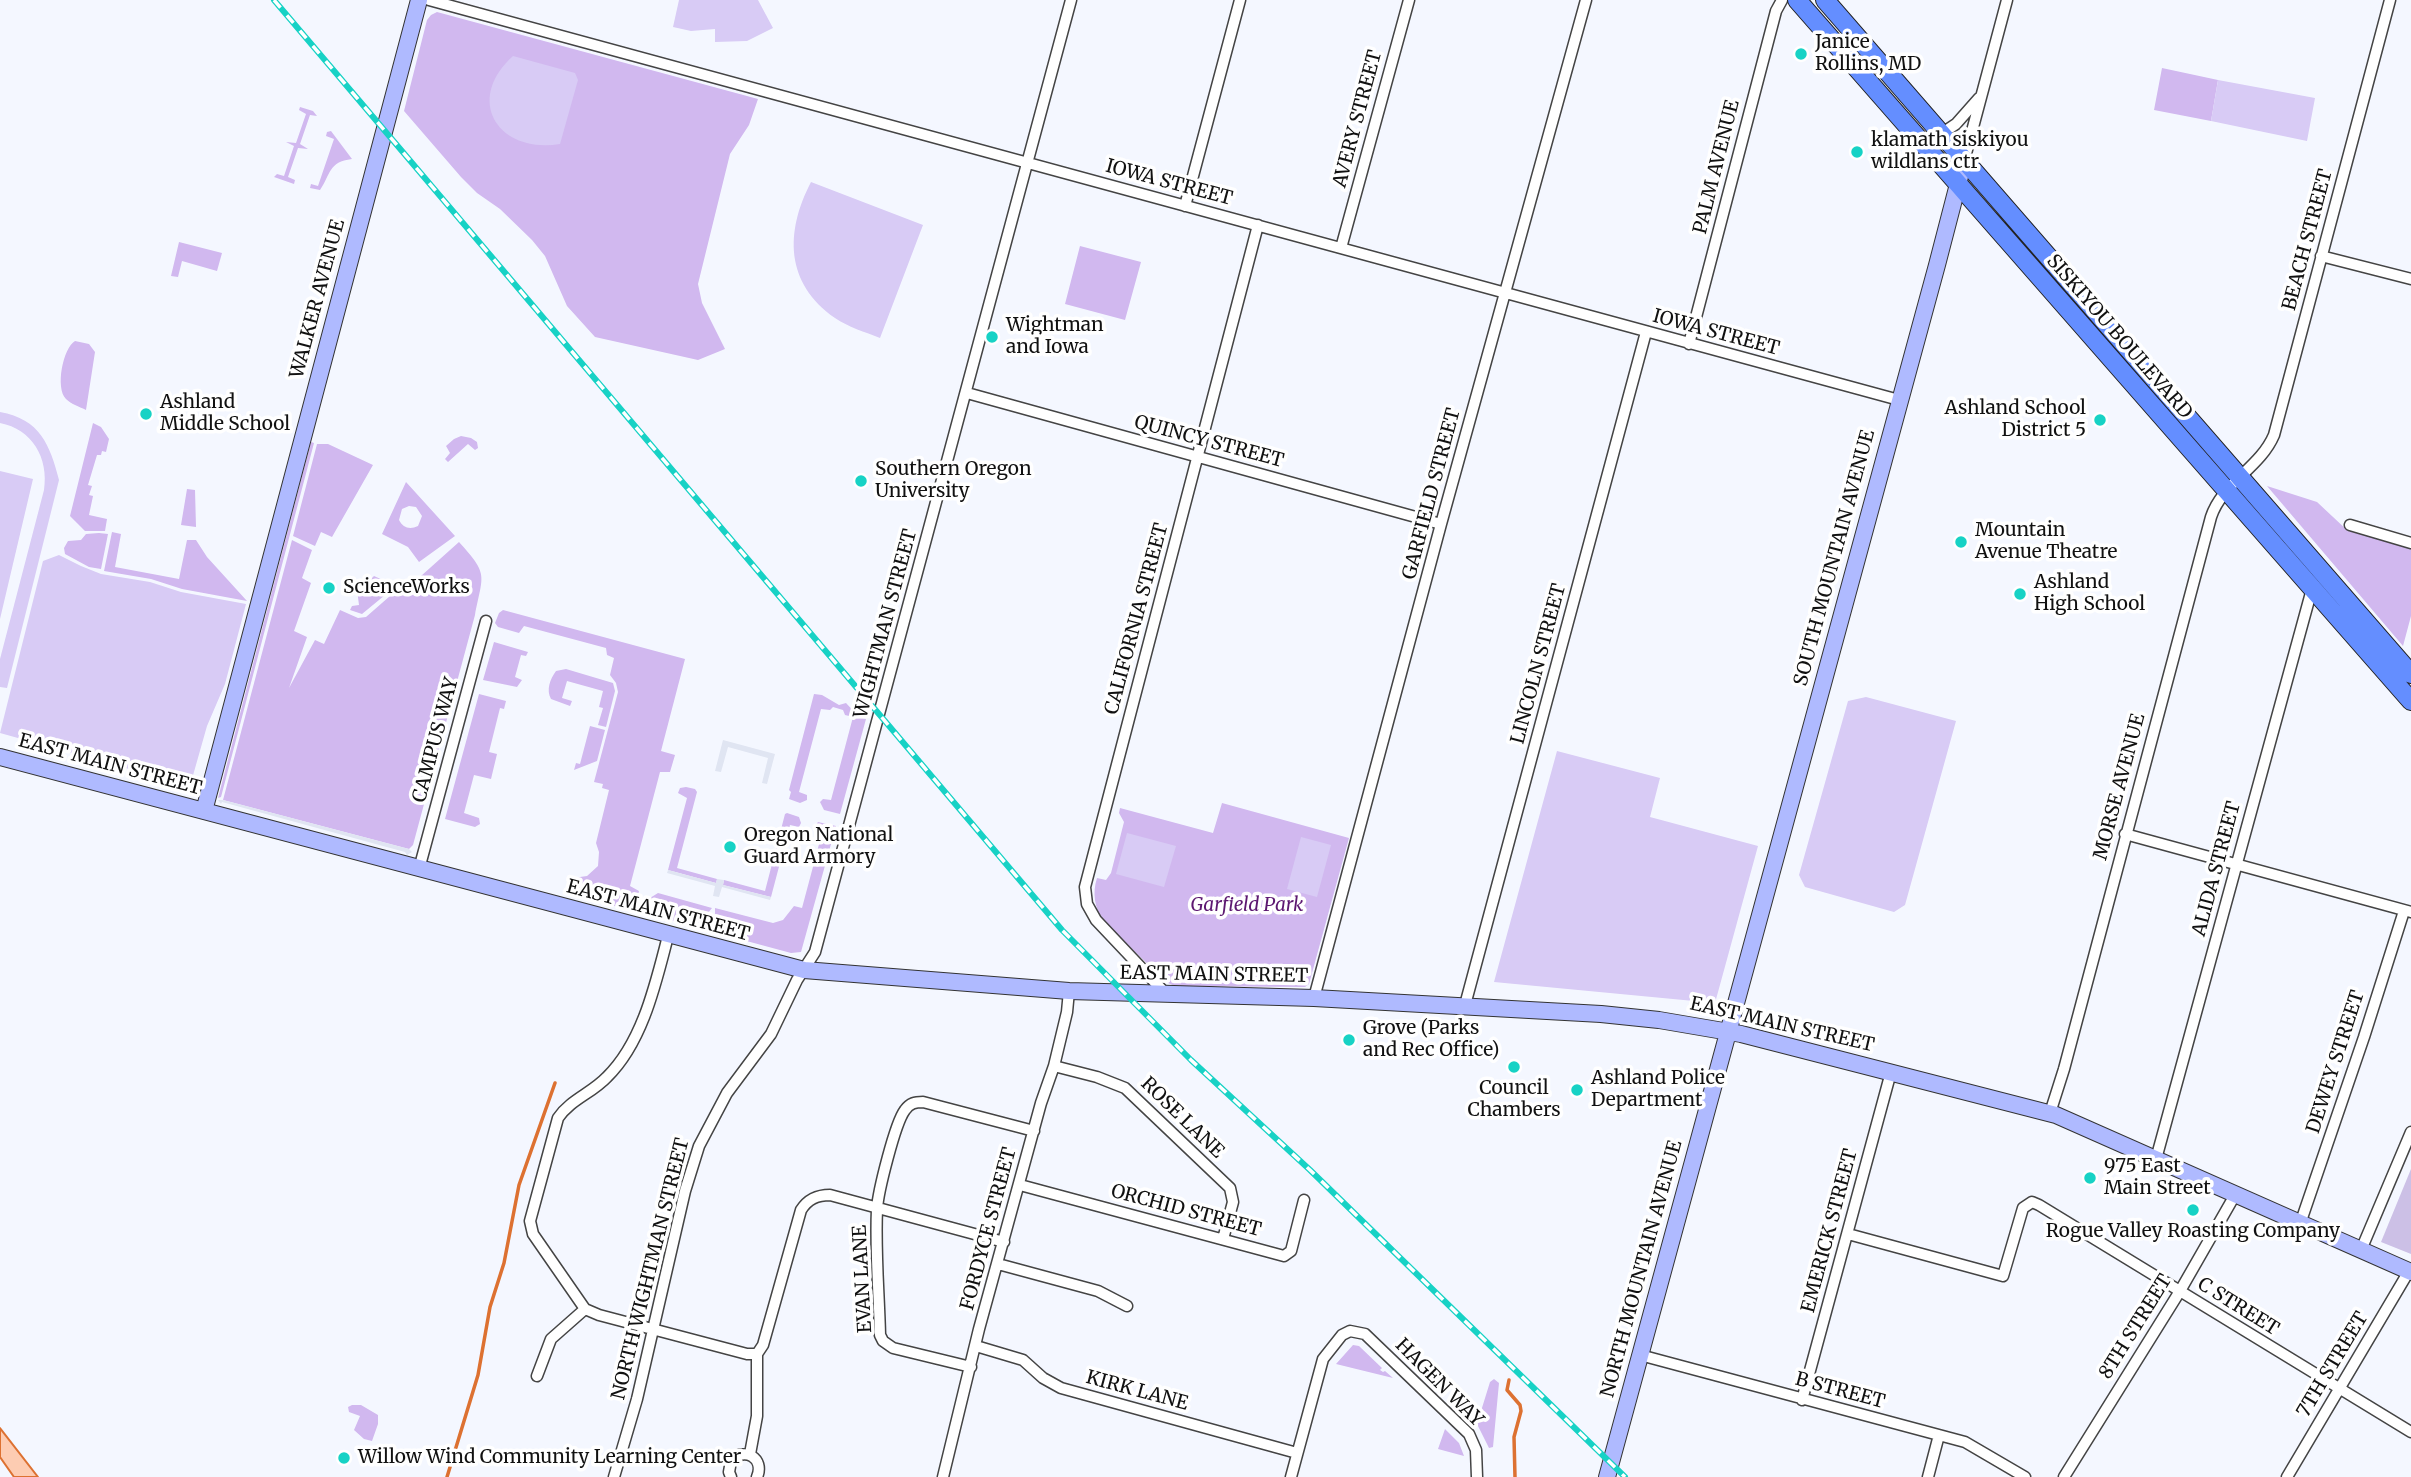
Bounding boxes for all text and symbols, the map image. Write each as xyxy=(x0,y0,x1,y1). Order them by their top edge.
place label: Janice Rollins, MD xyxy=(1815,32,1921,76)
marker: Janice Rollins, MD xyxy=(1793,46,1809,62)
street label: AVERY STREET xyxy=(1329,48,1387,190)
street label: PALM AVENUE xyxy=(1689,98,1745,236)
place label: klamath siskiyou wildlans ctr xyxy=(1871,130,2029,174)
marker: klamath siskiyou wildlans ctr xyxy=(1849,144,1865,160)
street label: IOWA STREET xyxy=(1103,155,1235,211)
street label: BEACH STREET xyxy=(2278,167,2338,313)
street label: WALKER AVENUE xyxy=(286,217,350,381)
street label: SISKIYOU BOULEVARD xyxy=(2041,250,2197,424)
street label: IOWA STREET xyxy=(1650,305,1782,361)
place label: Wightman and Iowa xyxy=(1006,315,1104,359)
marker: Wightman and Iowa xyxy=(984,329,1000,345)
place label: Ashland Middle School xyxy=(160,392,290,436)
place label: Ashland School District 5 xyxy=(1945,398,2086,442)
marker: Ashland Middle School xyxy=(138,406,154,422)
street label: GARFIELD STREET xyxy=(1398,406,1466,582)
street label: QUINCY STREET xyxy=(1132,411,1286,473)
marker: Ashland School District 5 xyxy=(2092,412,2108,428)
street label: SOUTH MOUNTAIN AVENUE xyxy=(1790,428,1880,688)
place label: Southern Oregon University xyxy=(875,459,1031,503)
marker: Southern Oregon University xyxy=(853,473,869,489)
place label: Mountain Avenue Theatre xyxy=(1975,520,2117,564)
street label: CALIFORNIA STREET xyxy=(1100,521,1174,717)
street label: WIGHTMAN STREET xyxy=(850,527,922,721)
marker: Mountain Avenue Theatre xyxy=(1953,534,1969,550)
place label: Ashland High School xyxy=(2034,572,2145,616)
place label: ScienceWorks xyxy=(343,577,470,599)
marker: ScienceWorks xyxy=(321,580,337,596)
street label: LINCOLN STREET xyxy=(1507,582,1571,746)
marker: Ashland High School xyxy=(2012,586,2028,602)
street label: CAMPUS WAY xyxy=(408,675,464,805)
street label: MORSE AVENUE xyxy=(2090,711,2150,863)
street label: EAST MAIN STREET xyxy=(16,730,204,800)
street label: ALIDA STREET xyxy=(2188,799,2246,939)
place label: Oregon National Guard Armory xyxy=(744,825,893,869)
marker: Oregon National Guard Armory xyxy=(722,839,738,855)
street label: EAST MAIN STREET xyxy=(564,876,752,946)
park label: Garfield Park xyxy=(1191,895,1303,917)
street label: EAST MAIN STREET xyxy=(1120,962,1308,988)
street label: DEWEY STREET xyxy=(2302,988,2370,1136)
street label: EAST MAIN STREET xyxy=(1688,993,1876,1057)
place label: Grove (Parks and Rec Office) xyxy=(1363,1018,1499,1062)
marker: Grove (Parks and Rec Office) xyxy=(1341,1032,1357,1048)
marker: Council Chambers xyxy=(1506,1059,1522,1075)
place label: Ashland Police Department xyxy=(1591,1068,1725,1112)
street label: ROSE LANE xyxy=(1136,1073,1228,1163)
place label: Council Chambers xyxy=(1467,1078,1561,1122)
marker: Ashland Police Department xyxy=(1569,1082,1585,1098)
street label: NORTH WIGHTMAN STREET xyxy=(607,1136,695,1402)
street label: NORTH MOUNTAIN AVENUE xyxy=(1597,1138,1687,1400)
street label: FORDYCE STREET xyxy=(956,1145,1022,1313)
street label: EMERICK STREET xyxy=(1797,1147,1863,1315)
place label: 975 East Main Street xyxy=(2104,1156,2211,1200)
marker: 975 East Main Street xyxy=(2082,1170,2098,1186)
street label: ORCHID STREET xyxy=(1108,1180,1264,1242)
marker: Rogue Valley Roasting Company xyxy=(2185,1202,2201,1218)
place label: Rogue Valley Roasting Company xyxy=(2046,1221,2340,1243)
street label: EVAN LANE xyxy=(849,1224,877,1334)
street label: 8TH STREET xyxy=(2095,1270,2177,1384)
street label: C STREET xyxy=(2193,1273,2283,1341)
street label: 7TH STREET xyxy=(2293,1308,2373,1422)
street label: HAGEN WAY xyxy=(1390,1334,1488,1432)
street label: KIRK LANE xyxy=(1083,1366,1191,1416)
street label: B STREET xyxy=(1793,1368,1887,1414)
place label: Willow Wind Community Learning Center xyxy=(358,1447,741,1469)
marker: Willow Wind Community Learning Center xyxy=(336,1450,352,1466)

